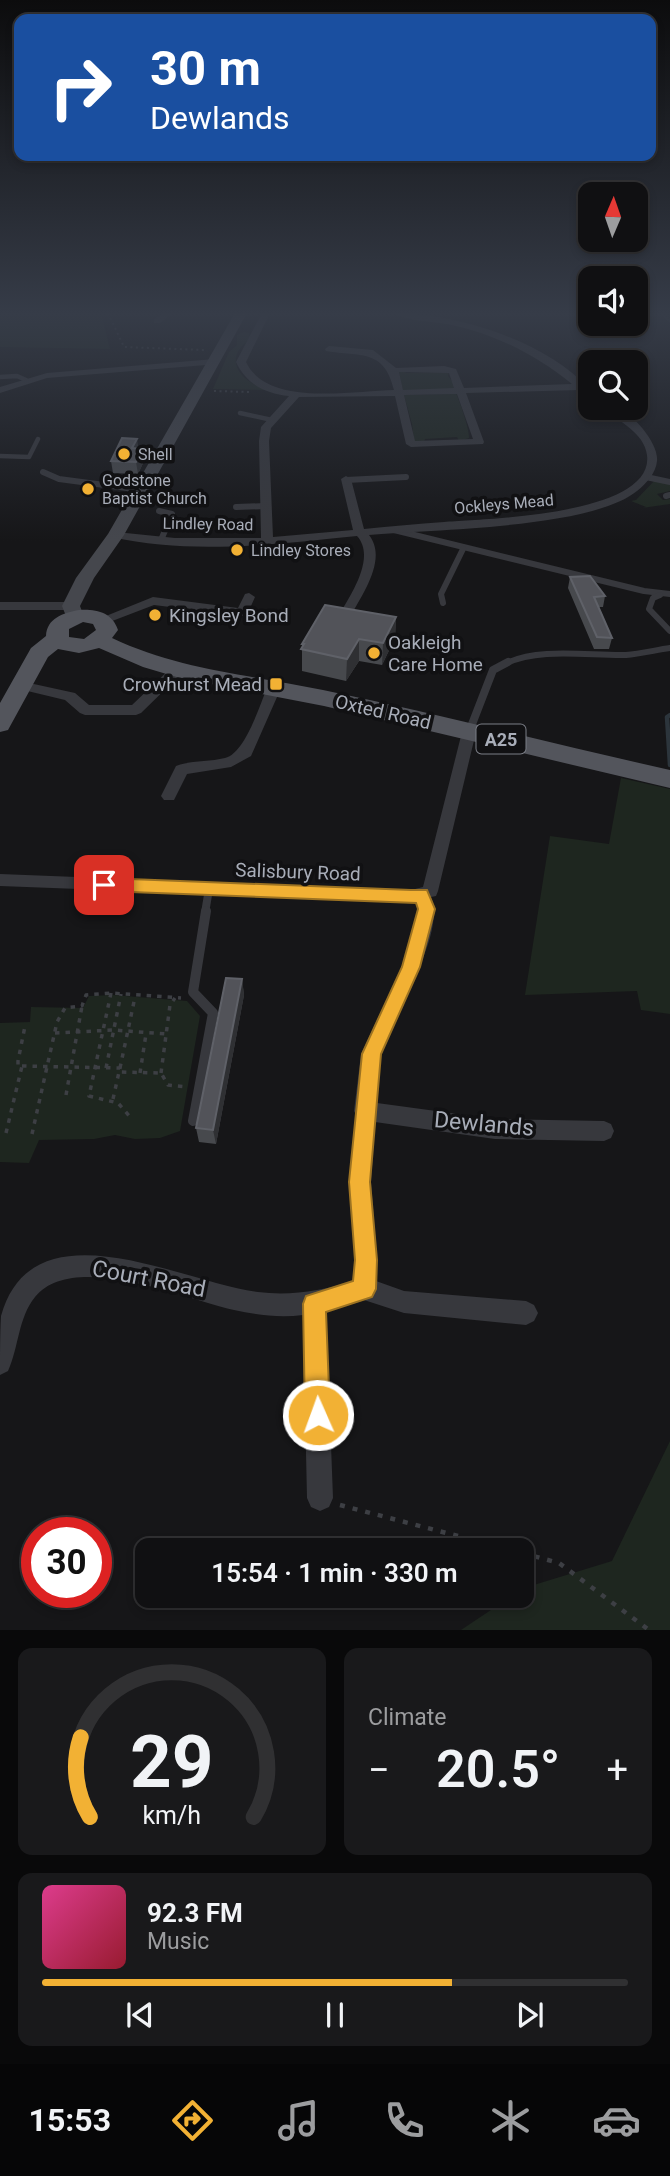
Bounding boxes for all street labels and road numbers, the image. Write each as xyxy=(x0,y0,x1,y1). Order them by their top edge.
street label: Ockleys Mead xyxy=(453,490,555,518)
street label: Lindley Road xyxy=(162,514,254,534)
street label: Oxted Road xyxy=(333,690,433,734)
road number: A25 xyxy=(476,724,526,754)
street label: Salisbury Road xyxy=(235,858,361,886)
street label: Dewlands xyxy=(433,1106,535,1142)
street label: Court Road xyxy=(90,1255,208,1303)

